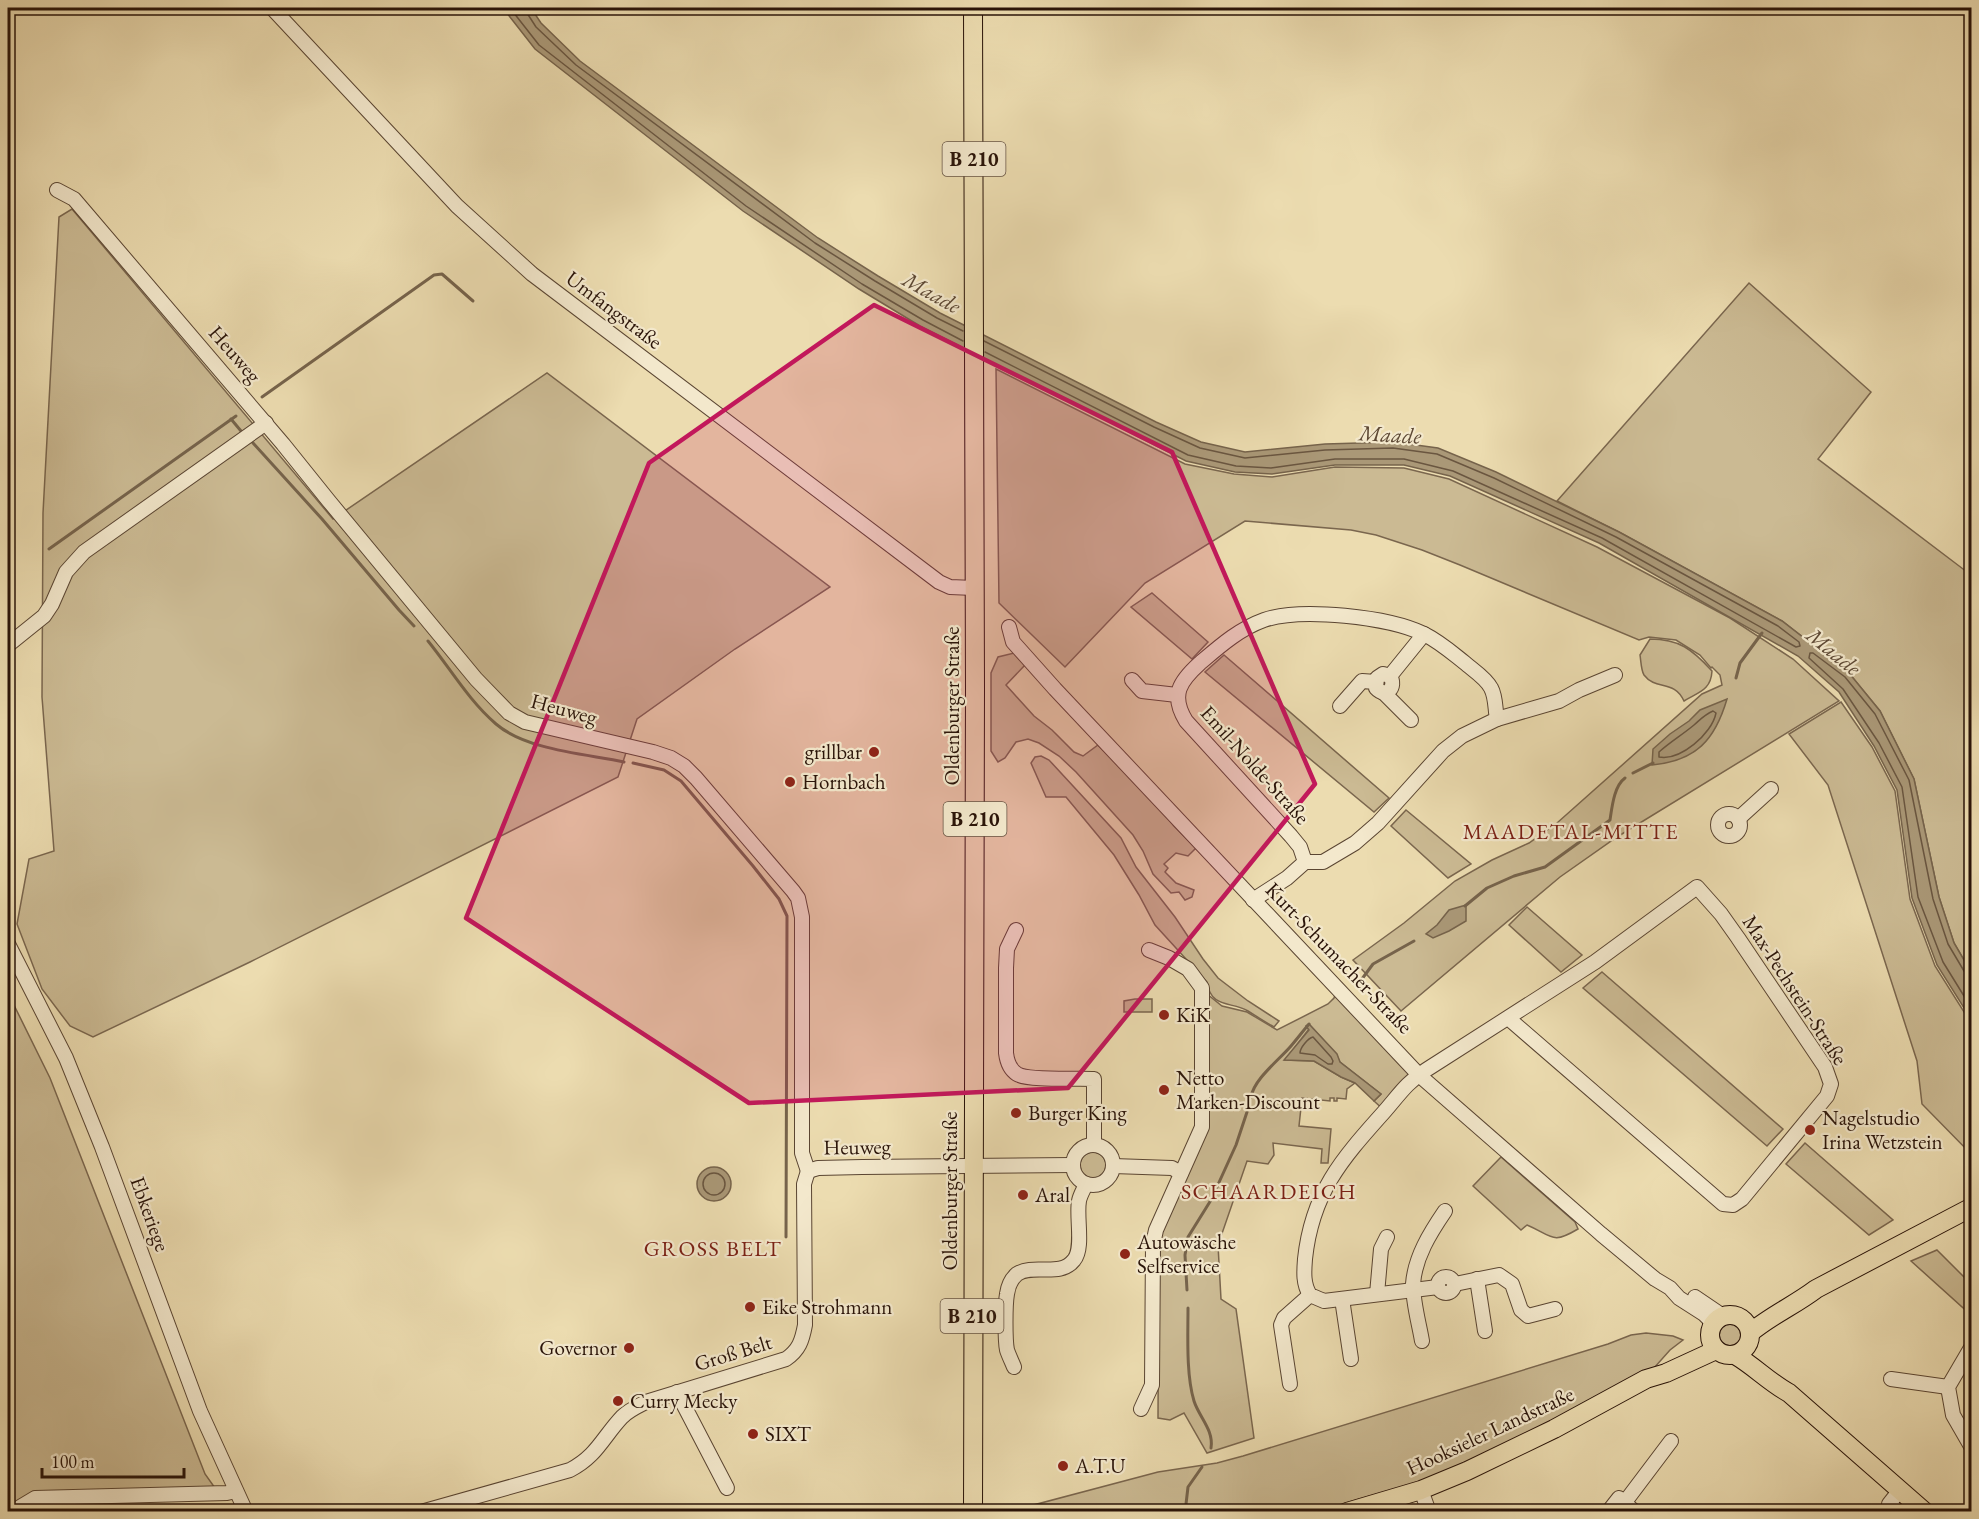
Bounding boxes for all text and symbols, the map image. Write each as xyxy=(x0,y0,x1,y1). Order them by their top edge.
road number: B 210 xyxy=(942,142,1006,176)
street label: Umfangstraße xyxy=(561,264,668,355)
water label: Maade xyxy=(896,264,966,320)
street label: Heuweg xyxy=(203,319,268,389)
water label: Maade xyxy=(1356,418,1422,451)
water label: Maade xyxy=(1799,619,1867,683)
street label: Oldenburger Straße xyxy=(938,627,965,785)
street label: Heuweg xyxy=(528,687,601,731)
street label: Emil-Nolde-Straße xyxy=(1195,700,1316,830)
place label: grillbar xyxy=(805,738,862,765)
marker: grillbar xyxy=(867,745,881,759)
place label: Hornbach xyxy=(802,768,886,795)
marker: Hornbach xyxy=(783,775,797,789)
road number: B 210 xyxy=(944,802,1006,836)
district label: MAADETAL-MITTE xyxy=(1463,817,1679,846)
street label: Kurt-Schumacher-Straße xyxy=(1260,876,1419,1039)
street label: Max-Pechstein-Straße xyxy=(1737,910,1854,1070)
place label: KiK xyxy=(1176,1001,1210,1028)
marker: KiK xyxy=(1157,1008,1171,1022)
place label: Netto Marken-Discount xyxy=(1176,1064,1320,1115)
marker: Netto Marken-Discount xyxy=(1157,1083,1171,1097)
place label: Burger King xyxy=(1028,1099,1127,1126)
place label: Nagelstudio Irina Wetzstein xyxy=(1822,1104,1943,1155)
marker: Burger King xyxy=(1009,1106,1023,1120)
street label: Oldenburger Straße xyxy=(936,1112,963,1270)
marker: Nagelstudio Irina Wetzstein xyxy=(1803,1123,1817,1137)
street label: Heuweg xyxy=(823,1132,892,1161)
street label: Ebkeriege xyxy=(124,1173,177,1255)
district label: SCHAARDEICH xyxy=(1181,1177,1357,1206)
place label: Aral xyxy=(1034,1181,1070,1208)
marker: Aral xyxy=(1016,1188,1030,1202)
place label: Autowäsche Selfservice xyxy=(1136,1228,1236,1279)
district label: GROSS BELT xyxy=(644,1234,782,1263)
marker: Autowäsche Selfservice xyxy=(1118,1247,1132,1261)
place label: Eike Strohmann xyxy=(762,1293,892,1320)
road number: B 210 xyxy=(940,1299,1004,1333)
marker: Eike Strohmann xyxy=(743,1300,757,1314)
street label: Groß Belt xyxy=(691,1328,775,1377)
place label: Governor xyxy=(539,1334,617,1361)
marker: Governor xyxy=(622,1341,636,1355)
street label: Hooksieler Landstraße xyxy=(1402,1380,1578,1481)
place label: Curry Mecky xyxy=(630,1387,738,1414)
marker: Curry Mecky xyxy=(611,1394,625,1408)
place label: SIXT xyxy=(765,1420,812,1447)
marker: SIXT xyxy=(746,1427,760,1441)
scale bar xyxy=(42,1441,184,1479)
text: 100 m xyxy=(51,1450,95,1473)
place label: A.T.U xyxy=(1074,1452,1126,1479)
marker: A.T.U xyxy=(1056,1459,1070,1473)

